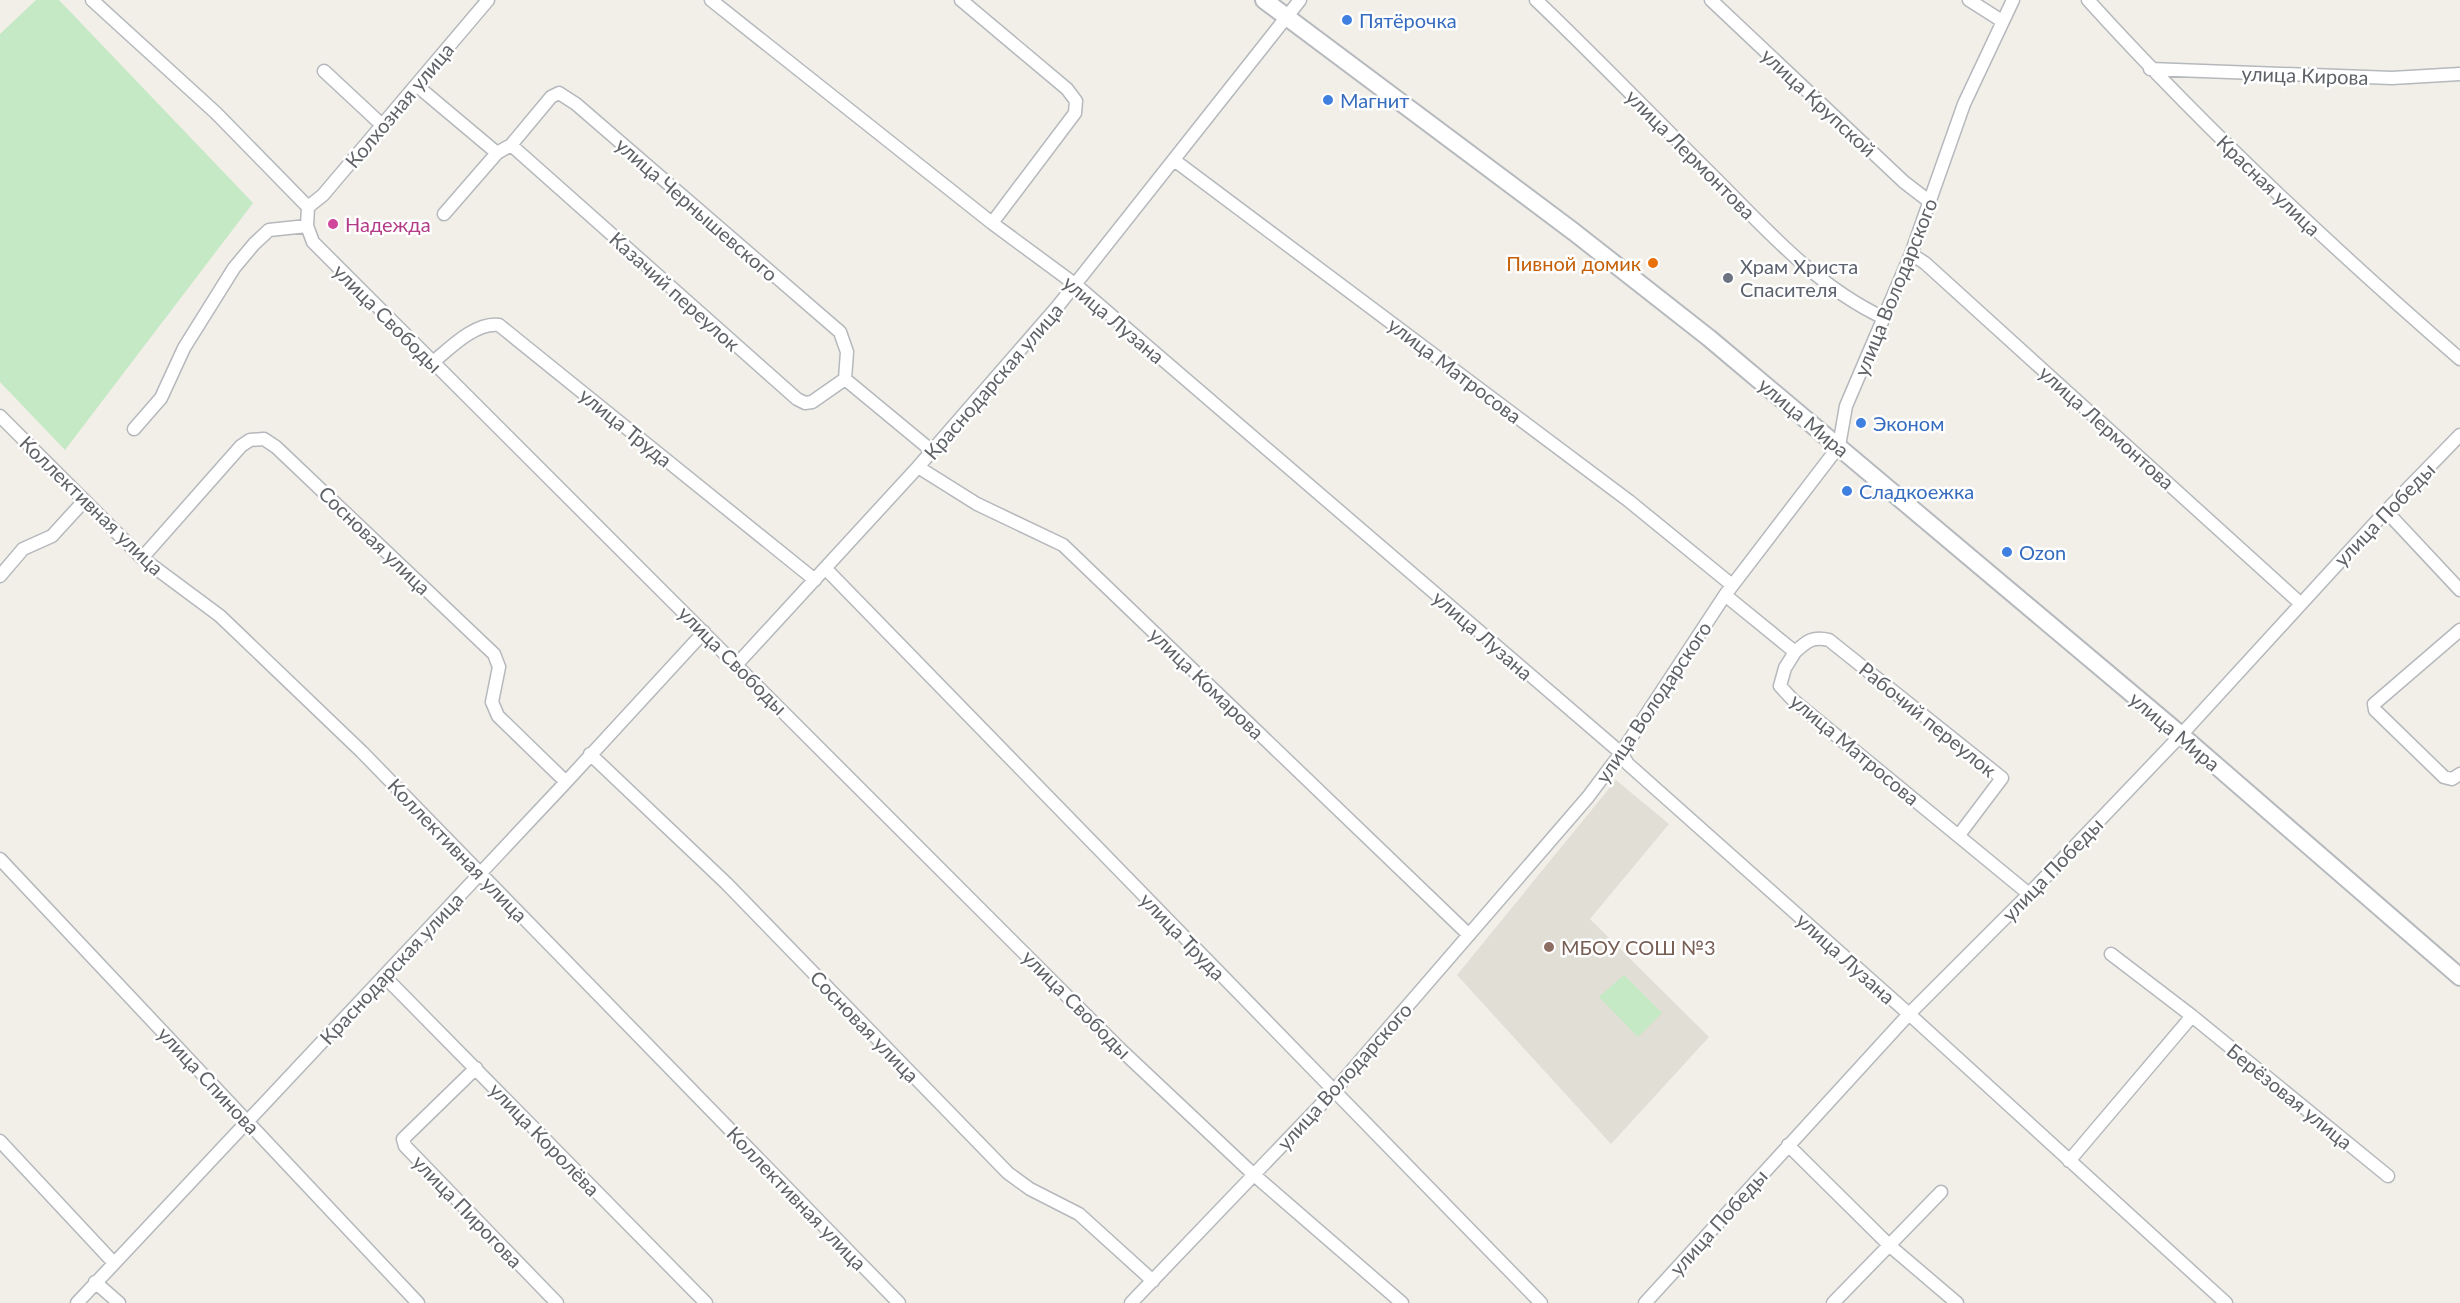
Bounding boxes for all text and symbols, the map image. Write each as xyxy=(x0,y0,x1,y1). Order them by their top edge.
place label: Пятёрочка xyxy=(1359,8,1457,32)
marker: Пятёрочка xyxy=(1340,13,1354,27)
street label: Колхозная улица xyxy=(340,38,458,172)
street label: улица Крупской xyxy=(1757,43,1881,161)
street label: улица Кирова xyxy=(2241,61,2369,89)
street label: улица Лермонтова xyxy=(1621,84,1761,224)
place label: Магнит xyxy=(1340,88,1409,112)
marker: Магнит xyxy=(1321,93,1335,107)
street label: Красная улица xyxy=(2212,130,2326,240)
street label: улица Чернышевского xyxy=(611,132,783,286)
street label: улица Володарского xyxy=(1848,195,1942,379)
place label: Надежда xyxy=(345,212,431,236)
marker: Надежда xyxy=(326,217,340,231)
street label: Казачий переулок xyxy=(605,226,745,356)
place label: Пивной домик xyxy=(1506,251,1642,275)
place label: Храм Христа Спасителя xyxy=(1740,254,1858,301)
marker: Пивной домик xyxy=(1646,256,1660,270)
street label: улица Свободы xyxy=(329,259,447,377)
street label: улица Лузана xyxy=(1059,270,1169,368)
marker: Храм Христа Спасителя xyxy=(1721,271,1735,285)
street label: Краснодарская улица xyxy=(919,298,1067,464)
street label: улица Матросова xyxy=(1384,312,1526,428)
street label: улица Лермонтова xyxy=(2035,360,2179,494)
street label: улица Мира xyxy=(1754,372,1854,462)
street label: улица Труда xyxy=(575,382,677,472)
place label: Эконом xyxy=(1873,411,1944,435)
marker: Эконом xyxy=(1854,416,1868,430)
street label: Коллективная улица xyxy=(15,430,169,580)
street label: улица Победы xyxy=(2329,457,2439,571)
place label: Сладкоежка xyxy=(1859,479,1974,503)
street label: Сосновая улица xyxy=(314,481,436,599)
marker: Сладкоежка xyxy=(1840,484,1854,498)
place label: Ozon xyxy=(2019,540,2066,564)
marker: Ozon xyxy=(2000,545,2014,559)
street label: улица Лузана xyxy=(1428,585,1538,685)
street label: улица Свободы xyxy=(674,601,792,719)
street label: улица Володарского xyxy=(1590,617,1716,787)
street label: улица Комарова xyxy=(1145,622,1269,744)
street label: Рабочий переулок xyxy=(1855,656,2002,782)
street label: улица Мира xyxy=(2125,686,2225,776)
street label: улица Матросова xyxy=(1786,688,1924,810)
street label: Коллективная улица xyxy=(383,773,533,927)
street label: улица Победы xyxy=(1997,812,2107,926)
street label: Краснодарская улица xyxy=(314,887,468,1049)
street label: улица Труда xyxy=(1135,887,1231,985)
street label: улица Лузана xyxy=(1792,907,1900,1009)
place label: МБОУ СОШ №3 xyxy=(1561,935,1716,959)
marker: МБОУ СОШ №3 xyxy=(1542,940,1556,954)
street label: улица Свободы xyxy=(1018,945,1136,1063)
street label: Сосновая улица xyxy=(806,965,924,1087)
street label: улица Володарского xyxy=(1272,997,1416,1155)
street label: улица Спинова xyxy=(153,1021,265,1139)
street label: Берёзовая улица xyxy=(2222,1038,2358,1154)
street label: улица Королёва xyxy=(485,1077,605,1201)
street label: Коллективная улица xyxy=(722,1121,872,1275)
street label: улица Пирогова xyxy=(408,1150,528,1272)
street label: улица Победы xyxy=(1664,1164,1772,1280)

